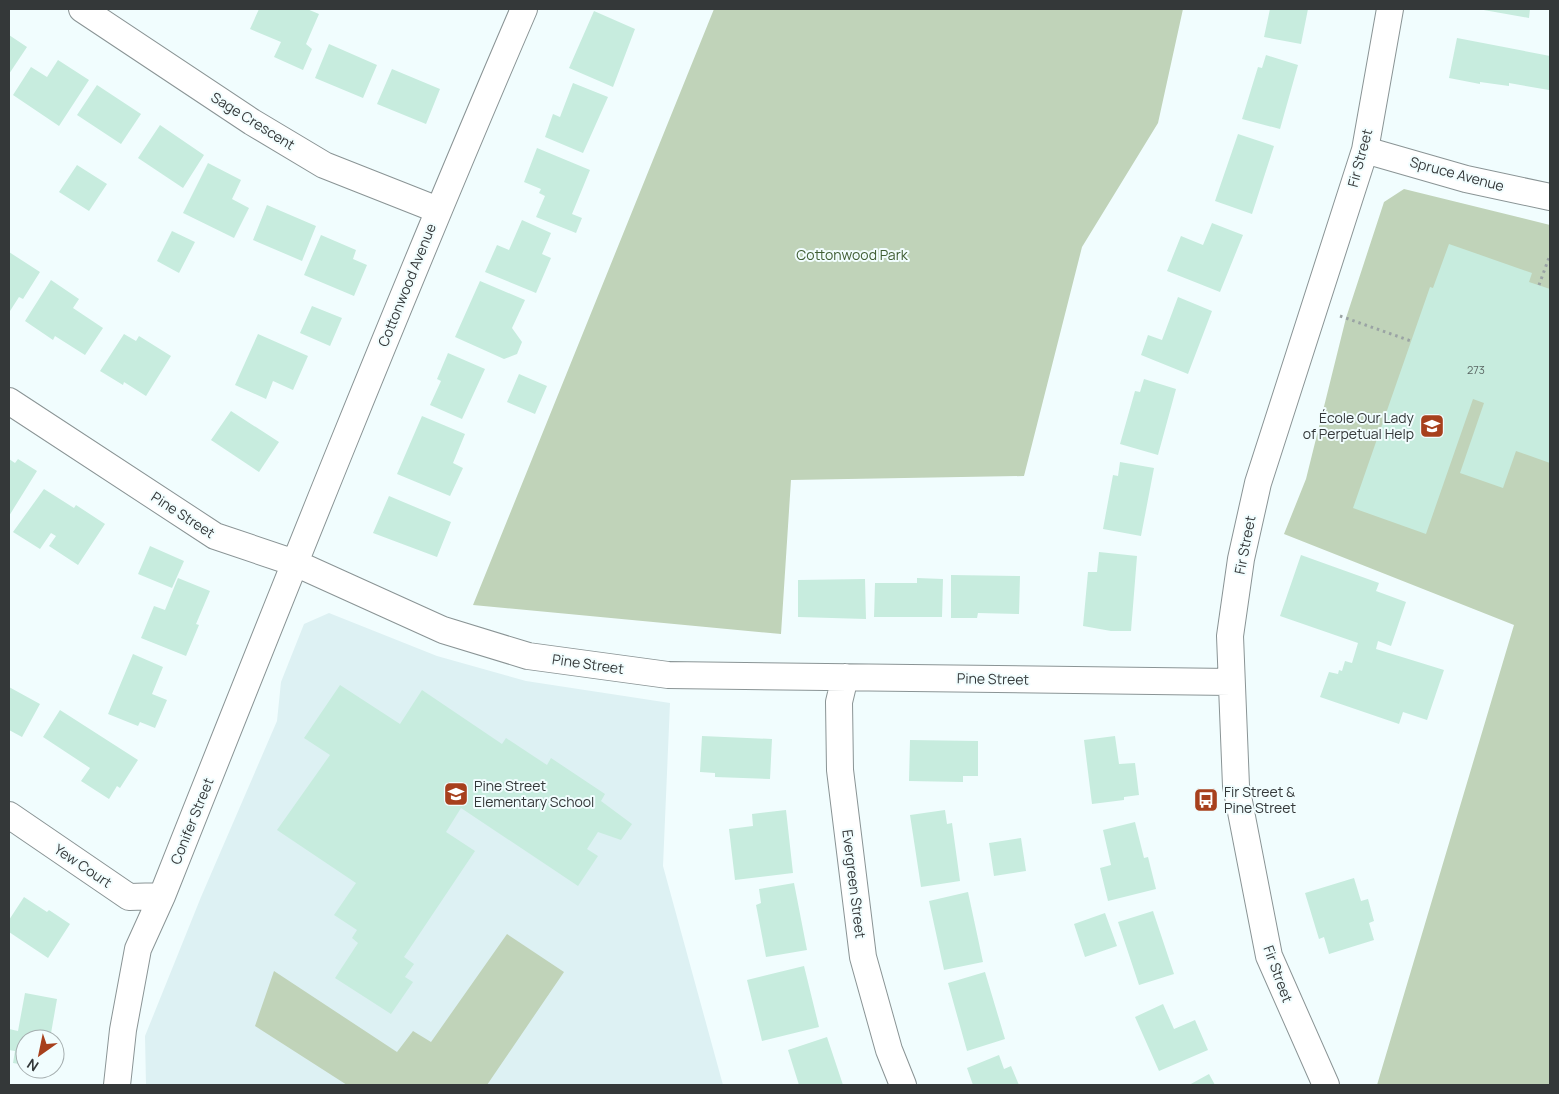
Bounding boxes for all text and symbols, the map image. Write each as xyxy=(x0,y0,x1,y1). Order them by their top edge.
street label: Sage Crescent xyxy=(208,87,299,154)
street label: Fir Street xyxy=(1343,126,1376,189)
street label: Spruce Avenue xyxy=(1408,152,1506,195)
street label: Cottonwood Avenue xyxy=(373,220,440,349)
park label: Cottonwood Park xyxy=(796,245,909,264)
house number: 273 xyxy=(1467,362,1485,377)
place label: École Our Lady of Perpetual Help xyxy=(1303,408,1415,443)
school or university icon: École Our Lady of Perpetual Help xyxy=(1419,413,1445,439)
street label: Pine Street xyxy=(148,487,219,542)
street label: Fir Street xyxy=(1230,514,1260,576)
street label: Pine Street xyxy=(551,649,625,678)
street label: Pine Street xyxy=(957,668,1030,689)
street label: Conifer Street xyxy=(166,774,218,867)
place label: Pine Street Elementary School xyxy=(474,776,594,811)
school or university icon: Pine Street Elementary School xyxy=(443,781,469,807)
place label: Fir Street & Pine Street xyxy=(1224,782,1296,817)
bus stop icon: Fir Street & Pine Street xyxy=(1193,787,1219,813)
street label: Evergreen Street xyxy=(838,829,871,940)
street label: Yew Court xyxy=(51,839,116,892)
street label: Fir Street xyxy=(1259,943,1298,1005)
north arrow xyxy=(15,1029,65,1079)
text: N xyxy=(23,1055,42,1076)

